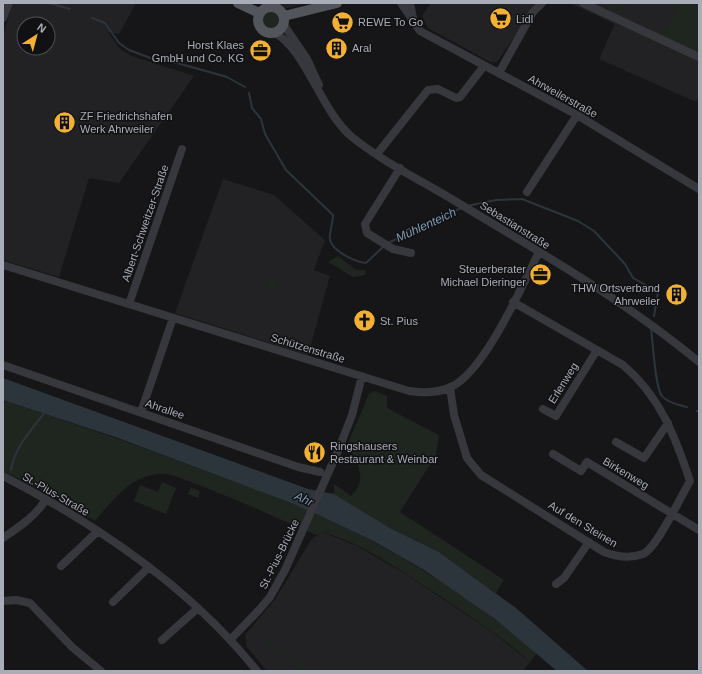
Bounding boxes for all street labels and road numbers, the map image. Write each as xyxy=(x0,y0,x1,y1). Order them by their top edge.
street label: Ahrweilerstraße xyxy=(526,72,600,120)
street label: Albert-Schweitzer-Straße xyxy=(119,163,171,283)
street label: Sebastianstraße xyxy=(478,199,552,251)
street label: Schützenstraße xyxy=(269,331,347,365)
street label: Erlenweg xyxy=(546,360,580,406)
street label: Ahrallee xyxy=(144,397,186,421)
street label: Birkenweg xyxy=(601,455,651,491)
street label: St.-Pius-Straße xyxy=(20,470,92,518)
street label: Auf den Steinen xyxy=(546,499,620,549)
street label: St.-Pius-Brücke xyxy=(257,517,301,591)

